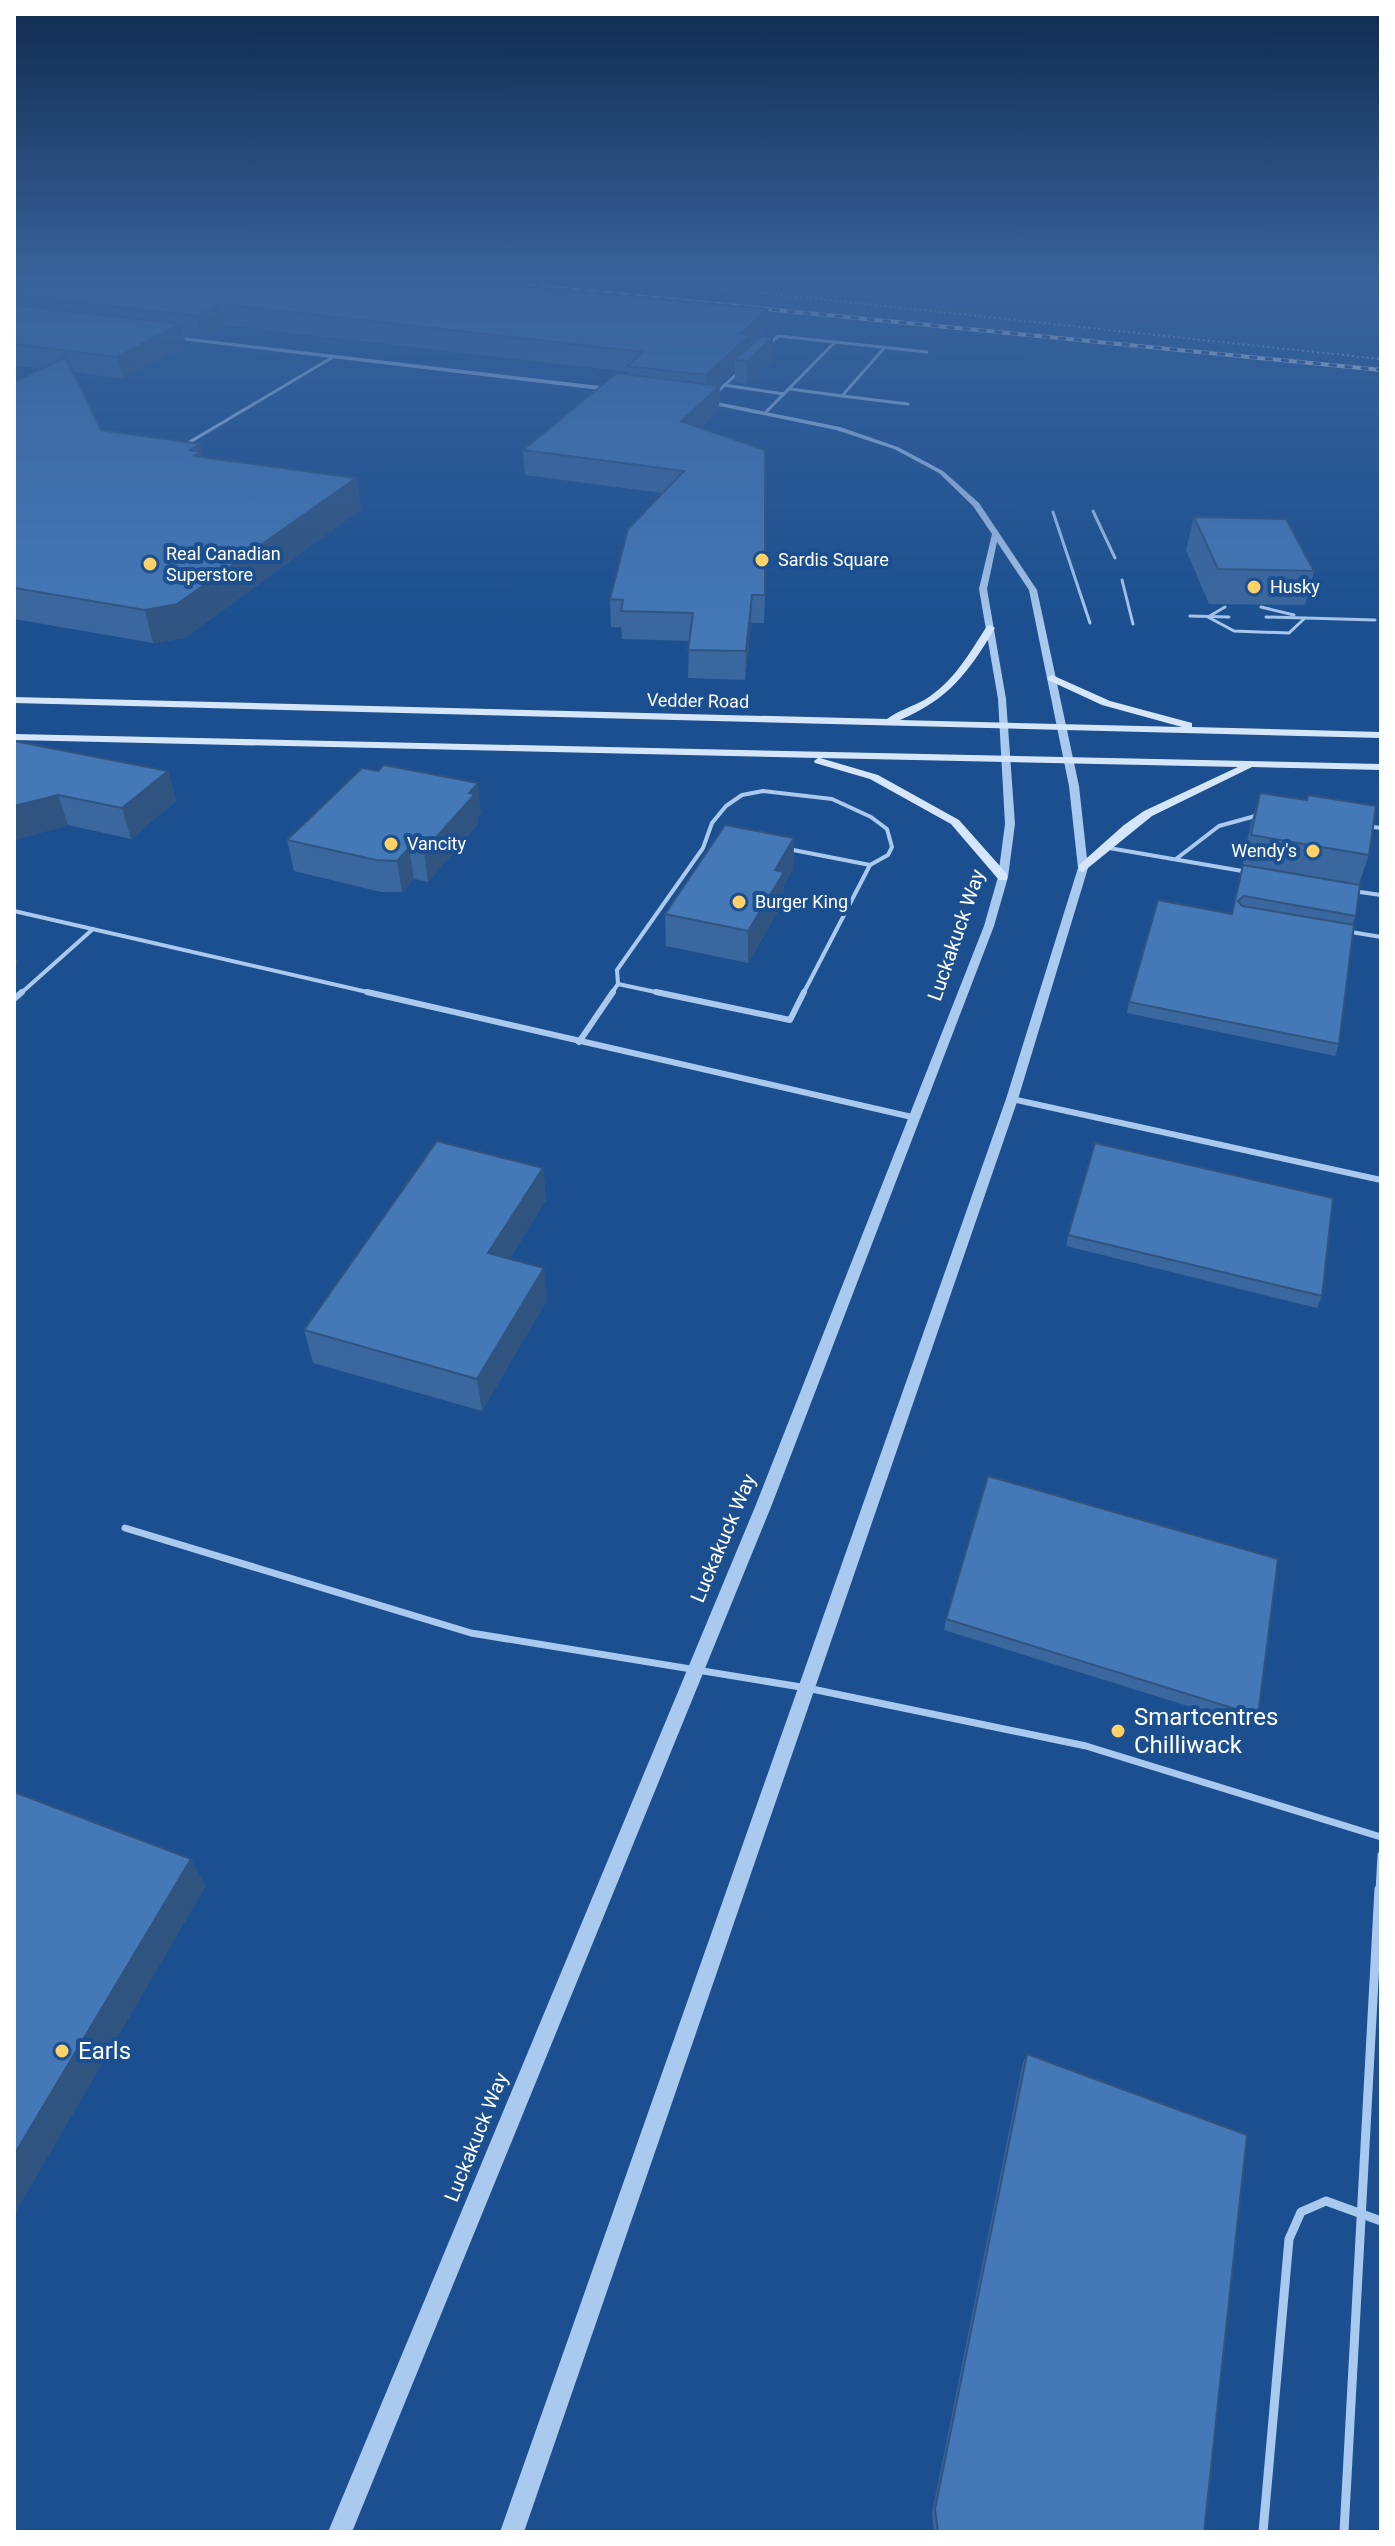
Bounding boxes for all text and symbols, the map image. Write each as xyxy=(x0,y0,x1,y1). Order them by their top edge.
place label: Real Canadian Superstore xyxy=(166,543,281,585)
place label: Sardis Square xyxy=(778,549,889,570)
marker: Sardis Square xyxy=(753,551,771,569)
marker: Real Canadian Superstore xyxy=(141,555,159,573)
place label: Husky xyxy=(1270,576,1320,597)
marker: Husky xyxy=(1245,578,1263,596)
street label: Vedder Road xyxy=(647,689,749,712)
place label: Vancity xyxy=(407,833,466,854)
marker: Vancity xyxy=(382,835,400,853)
place label: Wendy's xyxy=(1231,840,1297,861)
marker: Wendy's xyxy=(1304,842,1322,860)
street label: Luckakuck Way xyxy=(922,866,990,1004)
place label: Burger King xyxy=(755,891,848,912)
marker: Burger King xyxy=(730,893,748,911)
street label: Luckakuck Way xyxy=(685,1470,761,1606)
place label: Smartcentres Chilliwack xyxy=(1134,1703,1278,1759)
marker: Smartcentres Chilliwack xyxy=(1109,1722,1127,1740)
place label: Earls xyxy=(78,2037,131,2065)
marker: Earls xyxy=(53,2042,71,2060)
street label: Luckakuck Way xyxy=(439,2068,513,2205)

